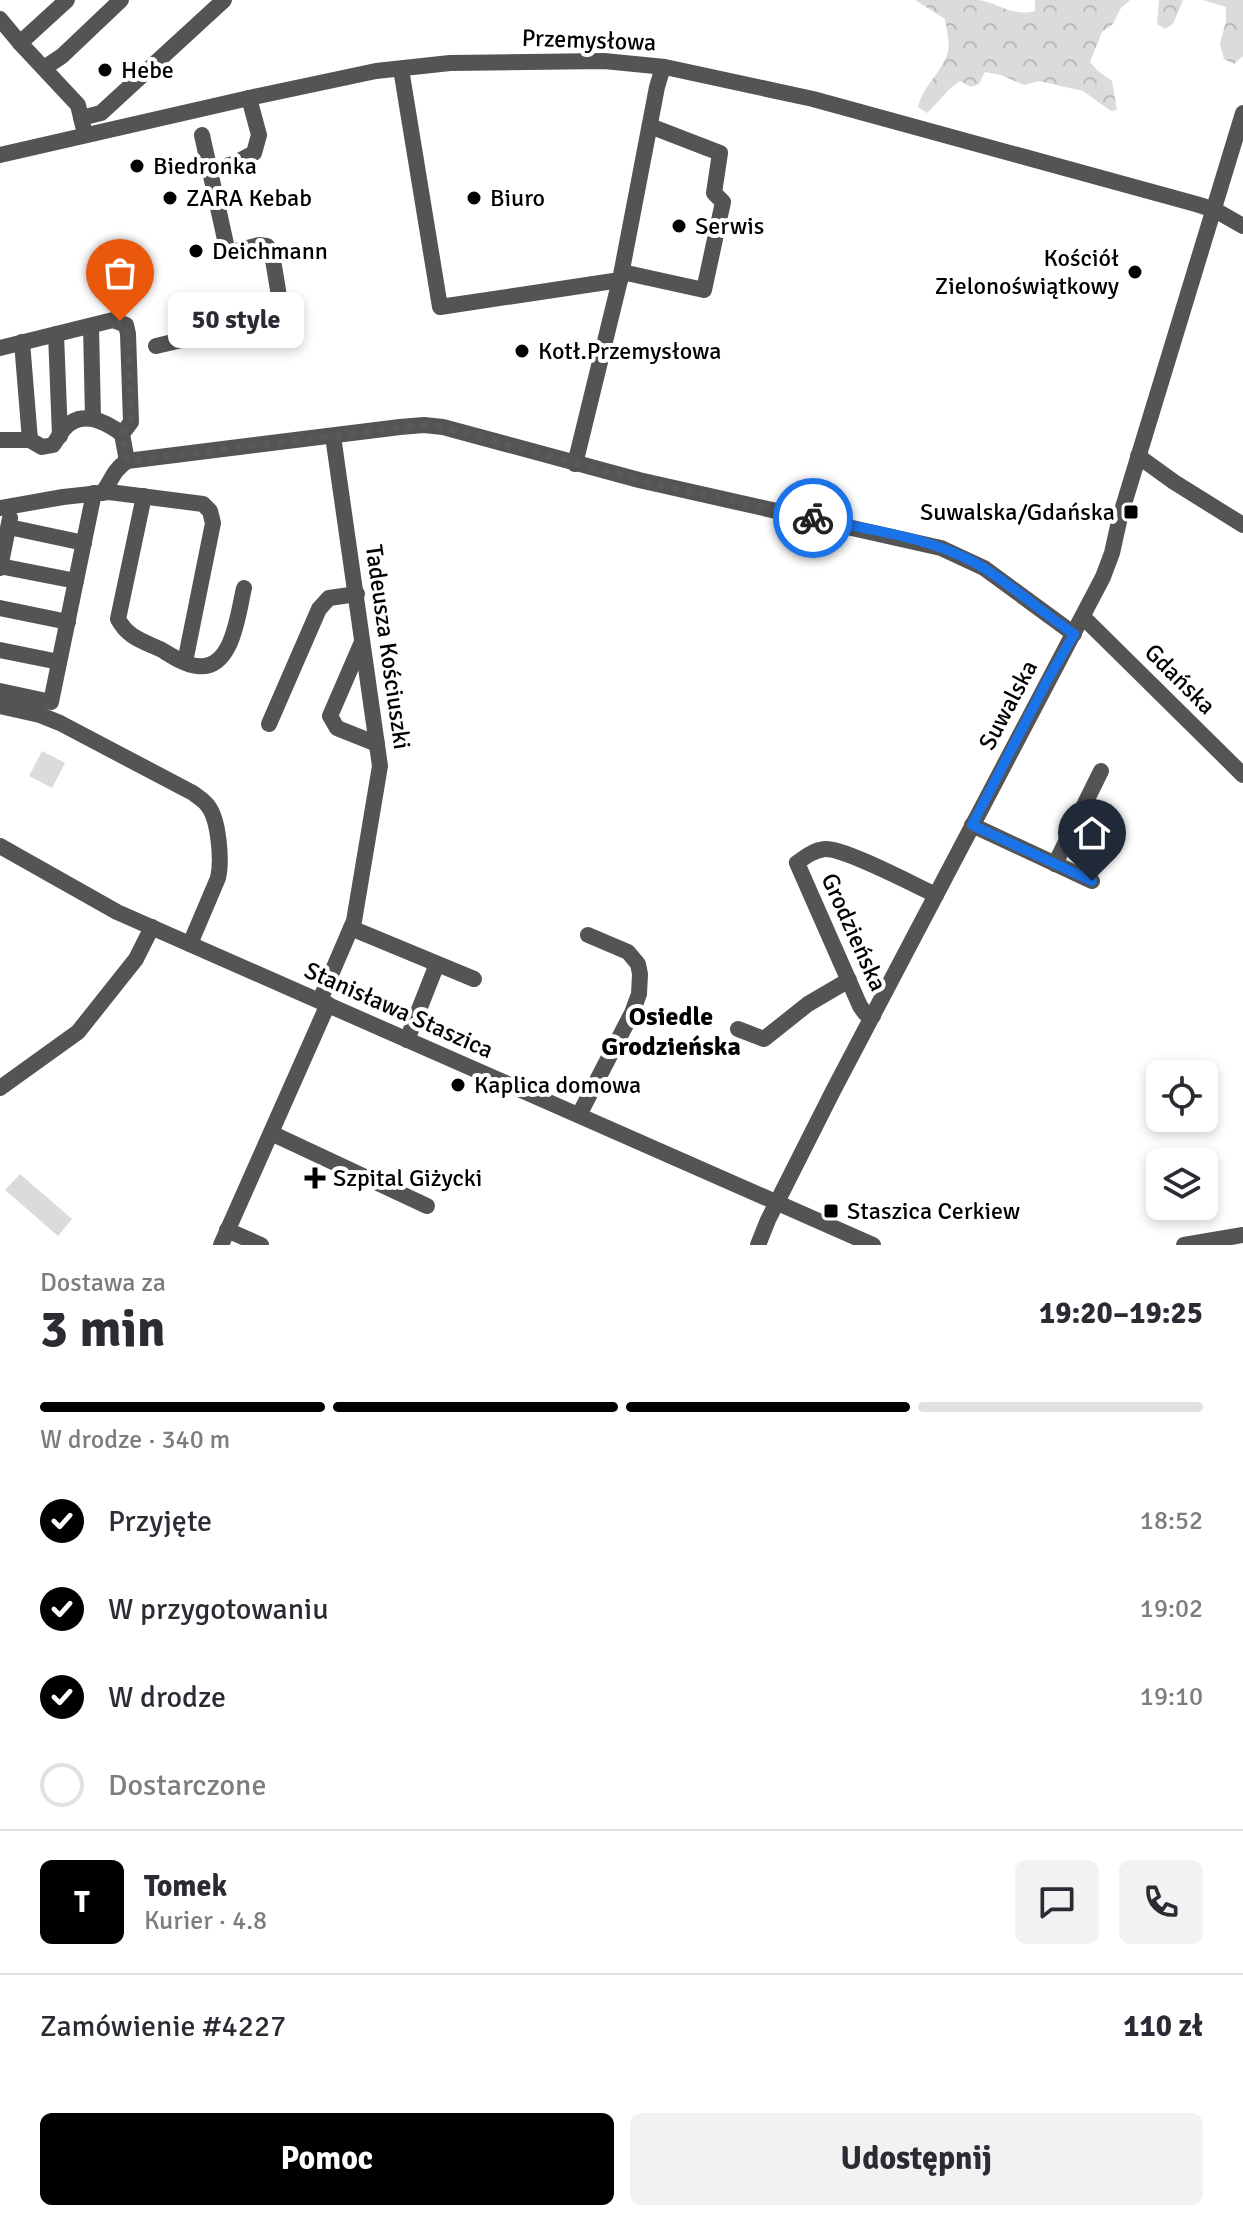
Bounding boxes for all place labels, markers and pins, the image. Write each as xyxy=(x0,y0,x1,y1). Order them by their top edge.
place label: Hebe xyxy=(121,55,174,85)
marker: Hebe xyxy=(96,61,114,79)
place label: Biedronka xyxy=(153,151,257,181)
marker: Biedronka xyxy=(128,157,146,175)
place label: ZARA Kebab xyxy=(186,183,312,213)
place label: Biuro xyxy=(490,183,545,213)
marker: ZARA Kebab xyxy=(161,189,179,207)
marker: Biuro xyxy=(465,189,483,207)
place label: Serwis xyxy=(695,211,764,241)
marker: Serwis xyxy=(670,217,688,235)
place label: Deichmann xyxy=(212,236,328,266)
pin xyxy=(86,239,154,321)
marker: Deichmann xyxy=(187,242,205,260)
place label: Kościół Zielonoświątkowy xyxy=(935,243,1119,301)
marker: Kościół Zielonoświątkowy xyxy=(1126,263,1144,281)
callout: 50 style xyxy=(168,293,304,349)
place label: Kotł.Przemysłowa xyxy=(538,336,721,366)
marker: Kotł.Przemysłowa xyxy=(513,342,531,360)
place label: Suwalska/Gdańska xyxy=(920,497,1115,527)
marker: Suwalska/Gdańska xyxy=(1122,503,1140,521)
pin xyxy=(1058,799,1126,881)
place label: Kaplica domowa xyxy=(474,1070,641,1100)
marker: Kaplica domowa xyxy=(449,1076,467,1094)
place label: Szpital Giżycki xyxy=(333,1163,482,1193)
marker: Szpital Giżycki xyxy=(304,1167,326,1189)
place label: Staszica Cerkiew xyxy=(847,1196,1020,1226)
marker: Staszica Cerkiew xyxy=(822,1202,840,1220)

